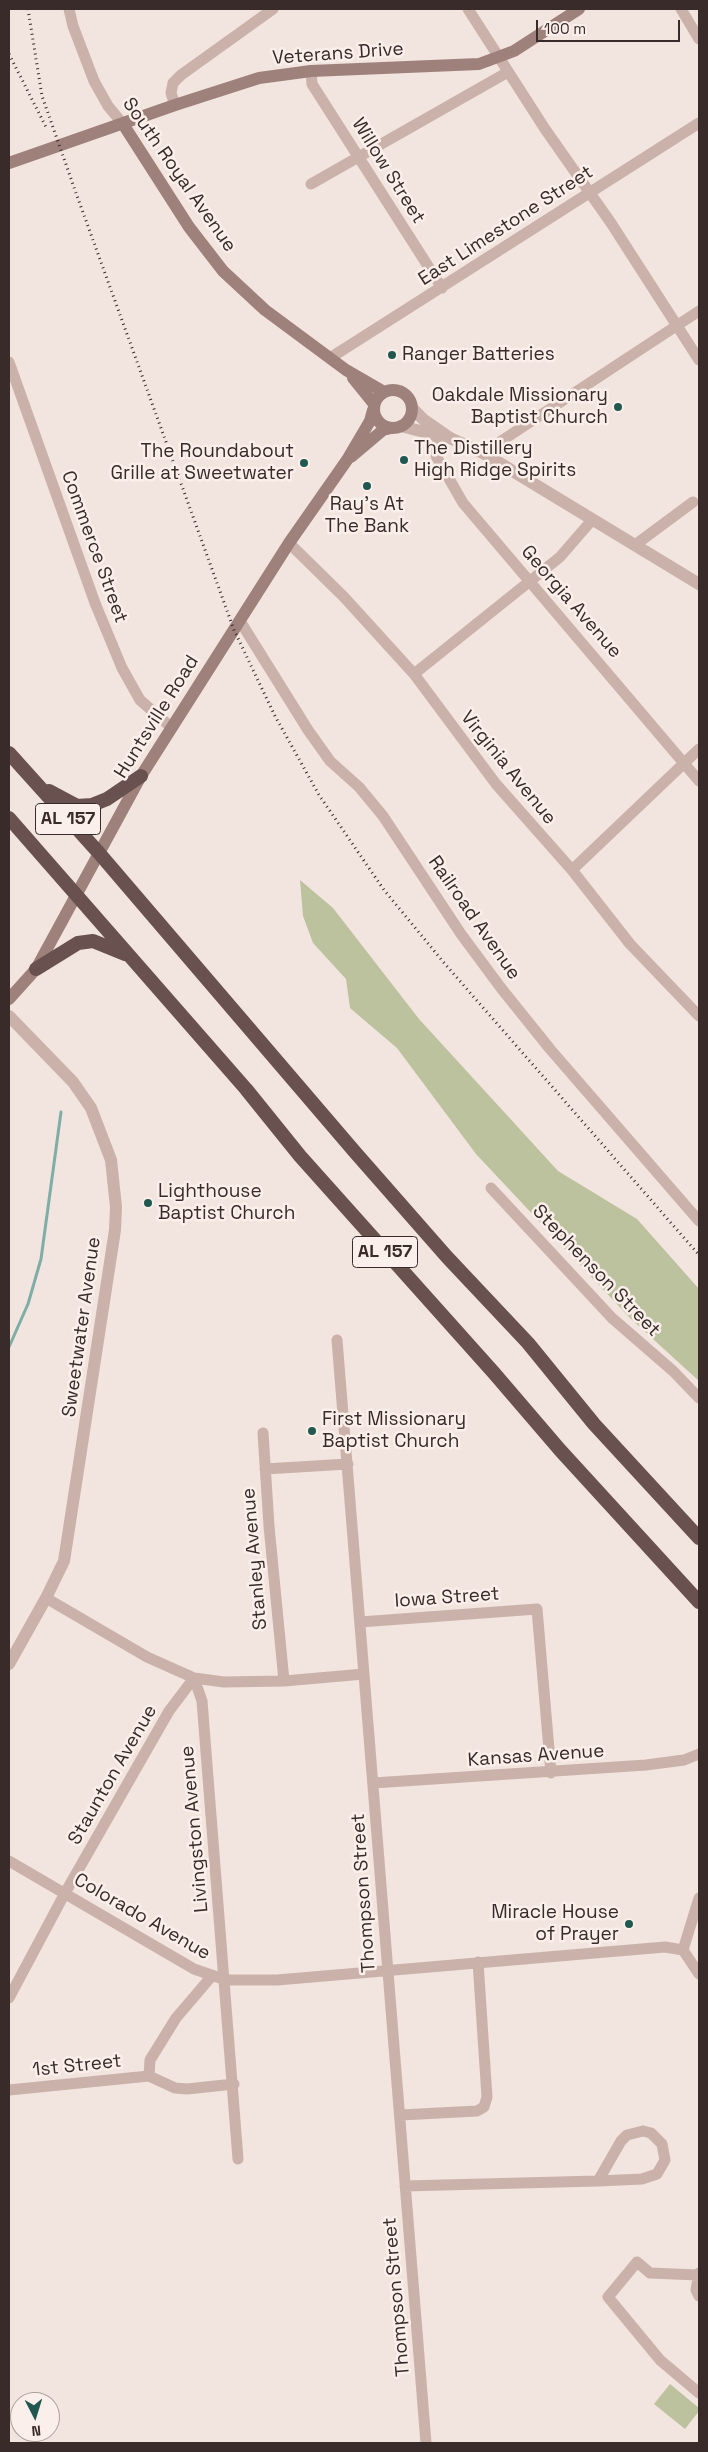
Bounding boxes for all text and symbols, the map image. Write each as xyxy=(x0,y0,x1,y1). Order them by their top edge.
scale bar xyxy=(538,10,682,42)
text: 100 m xyxy=(544,19,586,38)
street label: Veterans Drive xyxy=(272,38,404,70)
street label: South Royal Avenue xyxy=(117,93,241,257)
street label: Willow Street xyxy=(346,114,430,228)
street label: East Limestone Street xyxy=(415,161,597,291)
place label: Ranger Batteries xyxy=(402,344,555,366)
marker: Ranger Batteries xyxy=(386,349,398,361)
place label: Oakdale Missionary Baptist Church xyxy=(432,385,608,429)
marker: Oakdale Missionary Baptist Church xyxy=(612,401,624,413)
place label: The Distillery High Ridge Spirits xyxy=(414,438,576,482)
place label: The Roundabout Grille at Sweetwater xyxy=(111,441,294,485)
marker: The Distillery High Ridge Spirits xyxy=(398,454,410,466)
marker: The Roundabout Grille at Sweetwater xyxy=(298,457,310,469)
street label: Commerce Street xyxy=(56,468,132,626)
marker: Ray's At The Bank xyxy=(361,480,373,492)
place label: Ray's At The Bank xyxy=(325,494,409,538)
street label: Georgia Avenue xyxy=(516,541,626,663)
street label: Huntsville Road xyxy=(110,651,204,783)
street label: Virginia Avenue xyxy=(455,707,561,829)
road number: AL 157 xyxy=(36,804,100,834)
street label: Railroad Avenue xyxy=(423,852,525,984)
place label: Lighthouse Baptist Church xyxy=(158,1181,295,1225)
marker: Lighthouse Baptist Church xyxy=(142,1197,154,1209)
street label: Stephenson Street xyxy=(527,1200,665,1342)
street label: Sweetwater Avenue xyxy=(58,1235,106,1419)
road number: AL 157 xyxy=(352,1236,418,1268)
place label: First Missionary Baptist Church xyxy=(322,1409,466,1453)
marker: First Missionary Baptist Church xyxy=(306,1425,318,1437)
street label: Stanley Avenue xyxy=(237,1487,273,1631)
street label: Iowa Street xyxy=(394,1583,500,1613)
street label: Staunton Avenue xyxy=(64,1701,162,1849)
street label: Kansas Avenue xyxy=(467,1740,605,1772)
street label: Livingston Avenue xyxy=(176,1745,214,1913)
street label: Thompson Street xyxy=(347,1813,381,1973)
street label: Colorado Avenue xyxy=(70,1869,214,1965)
place label: Miracle House of Prayer xyxy=(491,1902,619,1946)
marker: Miracle House of Prayer xyxy=(623,1918,635,1930)
street label: 1st Street xyxy=(31,2050,123,2082)
street label: Thompson Street xyxy=(379,2217,415,2377)
north arrow xyxy=(10,2392,60,2442)
text: N xyxy=(31,2422,42,2440)

